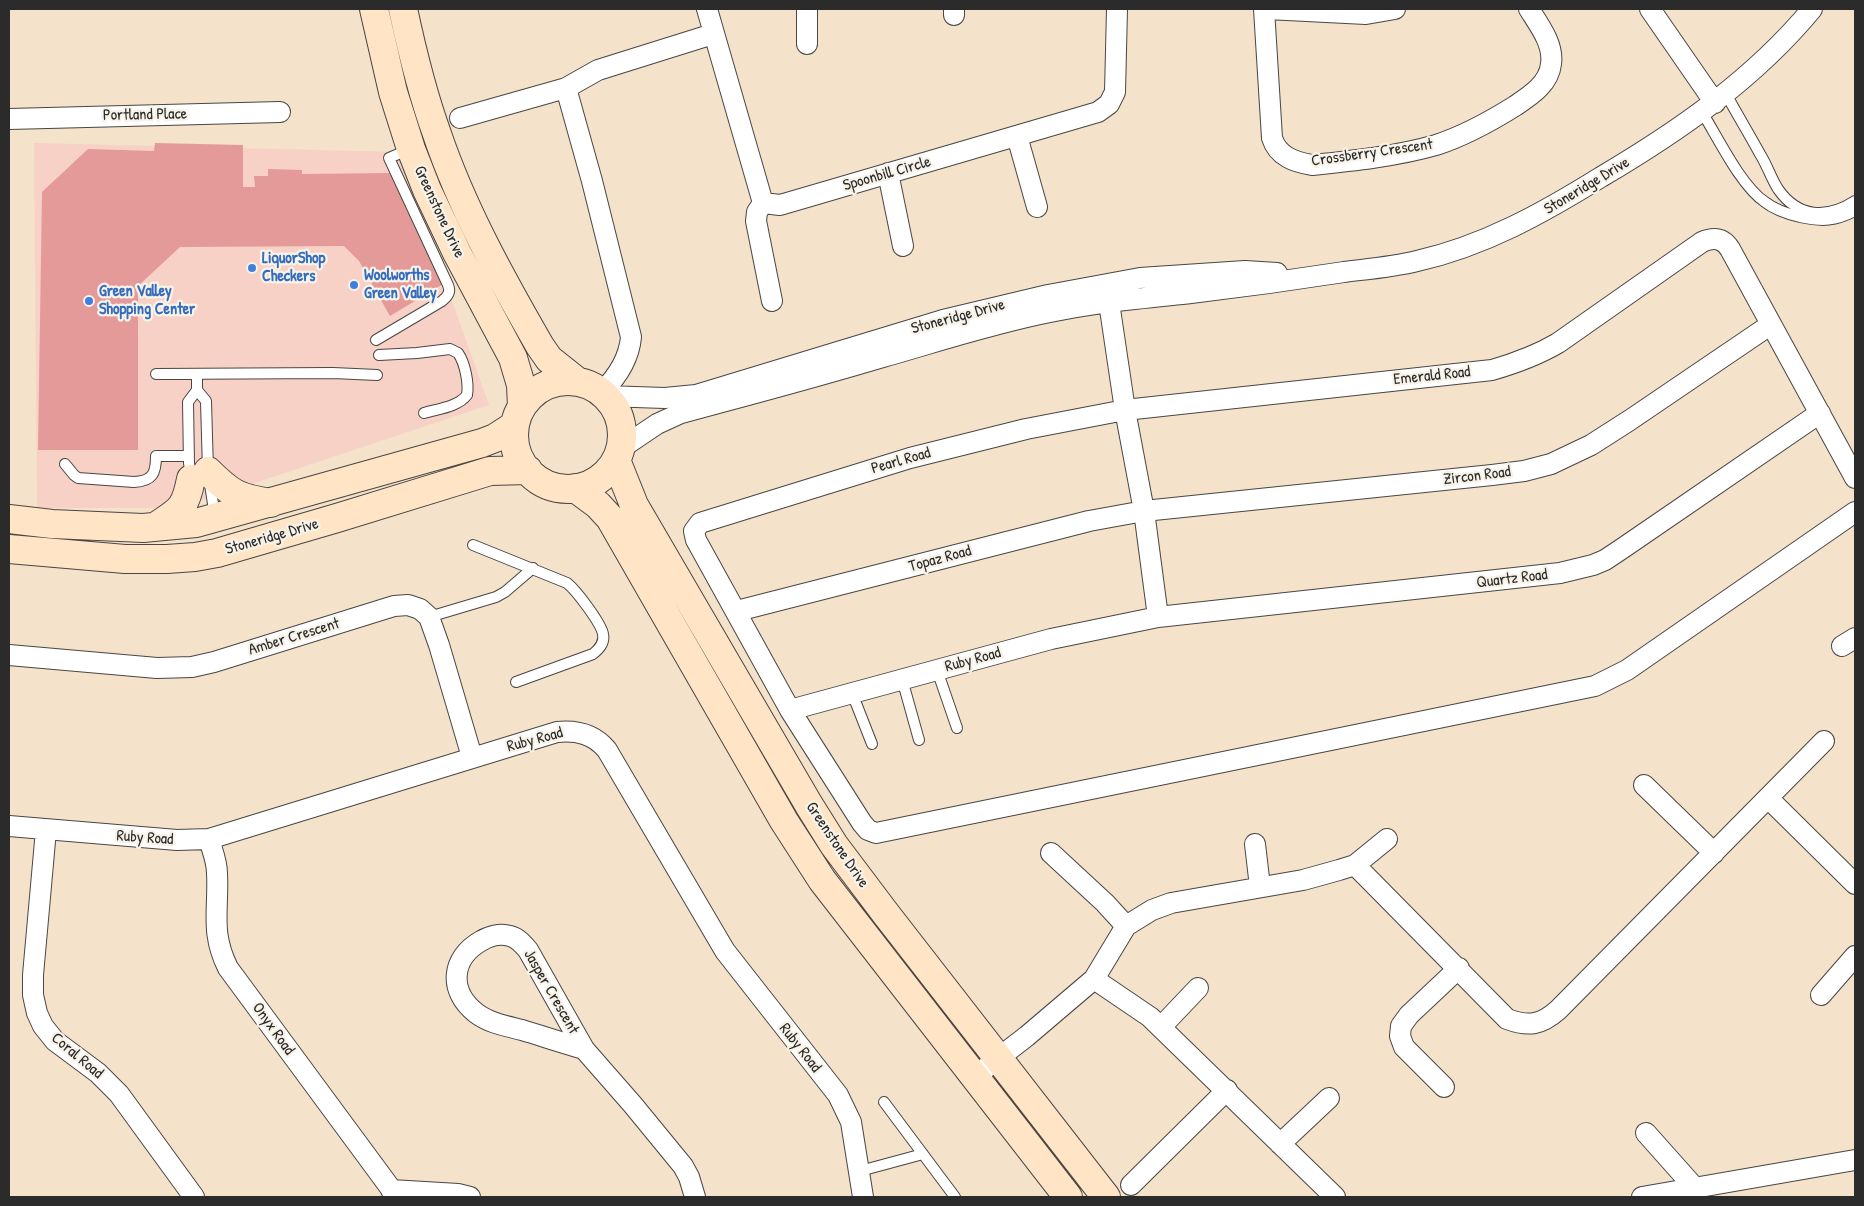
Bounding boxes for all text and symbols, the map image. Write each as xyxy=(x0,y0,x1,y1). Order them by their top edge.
street label: Portland Place xyxy=(103,105,187,125)
street label: Crossberry Crescent xyxy=(1310,135,1434,171)
street label: Spoonbill Circle xyxy=(841,152,933,196)
street label: Stoneridge Drive xyxy=(1541,153,1633,219)
street label: Greenstone Drive xyxy=(409,163,469,261)
place label: LiquorShop Checkers xyxy=(262,249,325,287)
marker: LiquorShop Checkers xyxy=(246,262,258,274)
place label: Woolworths Green Valley xyxy=(364,266,437,304)
marker: Woolworths Green Valley xyxy=(348,279,360,291)
place label: Green Valley Shopping Center xyxy=(99,282,195,320)
marker: Green Valley Shopping Center xyxy=(83,295,95,307)
street label: Stoneridge Drive xyxy=(909,295,1007,339)
street label: Emerald Road xyxy=(1393,362,1471,390)
street label: Pearl Road xyxy=(869,443,933,479)
street label: Zircon Road xyxy=(1442,462,1512,490)
street label: Stoneridge Drive xyxy=(223,515,321,559)
street label: Topaz Road xyxy=(907,541,973,577)
street label: Quartz Road xyxy=(1475,565,1549,593)
street label: Amber Crescent xyxy=(246,614,342,660)
street label: Ruby Road xyxy=(943,643,1003,677)
street label: Ruby Road xyxy=(505,723,565,757)
street label: Greenstone Drive xyxy=(801,798,873,892)
street label: Ruby Road xyxy=(116,826,174,850)
street label: Jasper Crescent xyxy=(519,946,583,1038)
street label: Onyx Road xyxy=(248,999,298,1059)
street label: Ruby Road xyxy=(775,1020,825,1076)
street label: Coral Road xyxy=(47,1029,107,1083)

